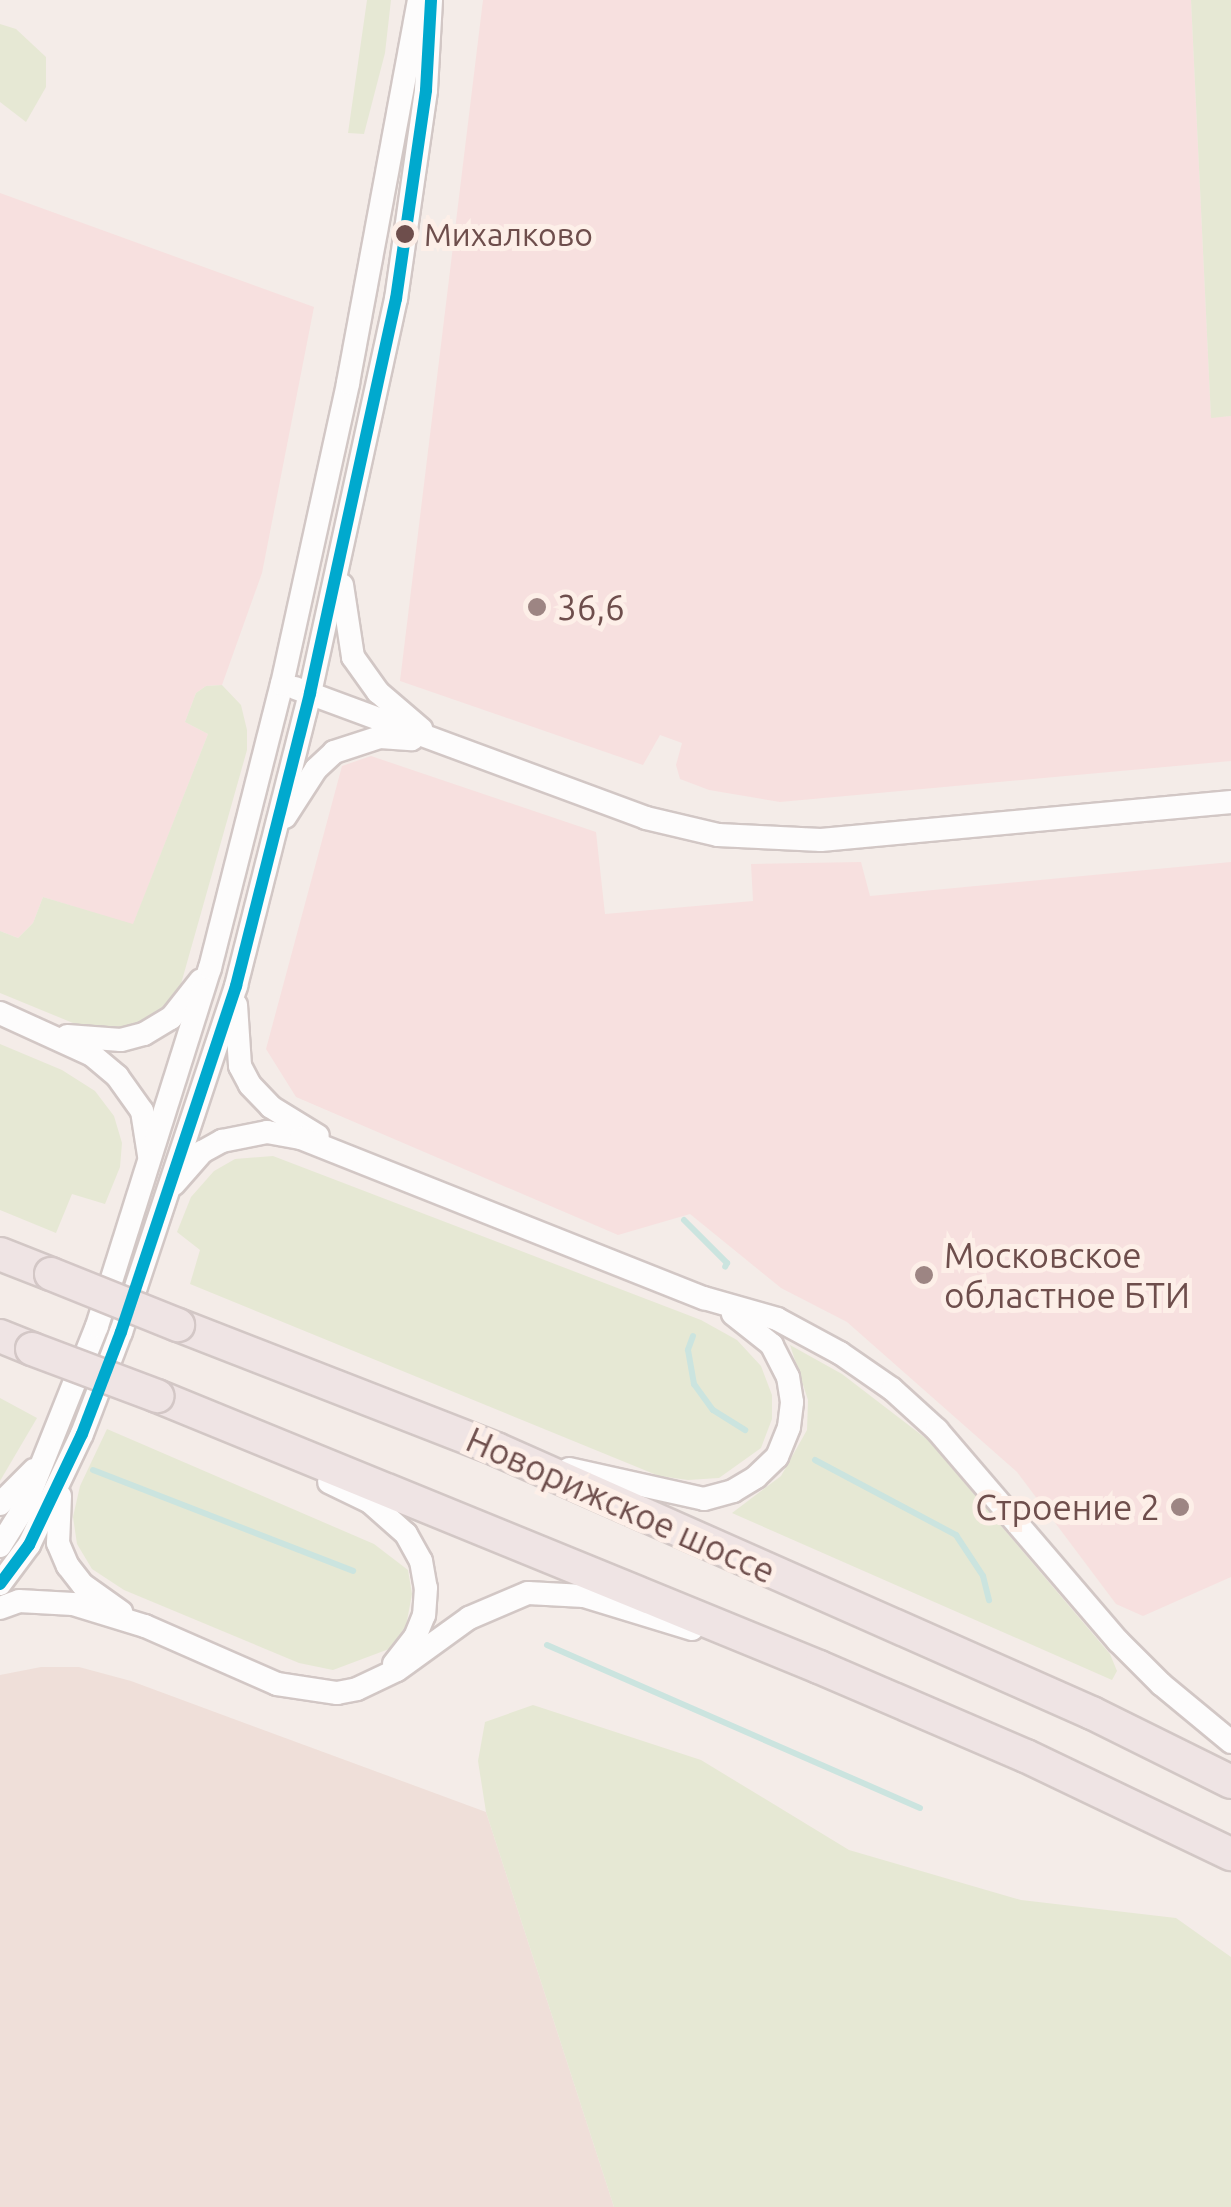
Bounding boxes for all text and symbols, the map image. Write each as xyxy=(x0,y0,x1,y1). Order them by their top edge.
place label: Михалково xyxy=(424,215,593,253)
marker: Михалково xyxy=(395,224,415,244)
place label: 36,6 xyxy=(557,586,625,628)
marker: 36,6 xyxy=(526,596,548,618)
place label: Московское областное БТИ xyxy=(944,1234,1190,1316)
marker: Московское областное БТИ xyxy=(913,1264,935,1286)
street label: Новорижское шоссе xyxy=(460,1418,782,1592)
place label: Строение 2 xyxy=(975,1486,1160,1528)
marker: Строение 2 xyxy=(1169,1496,1191,1518)

